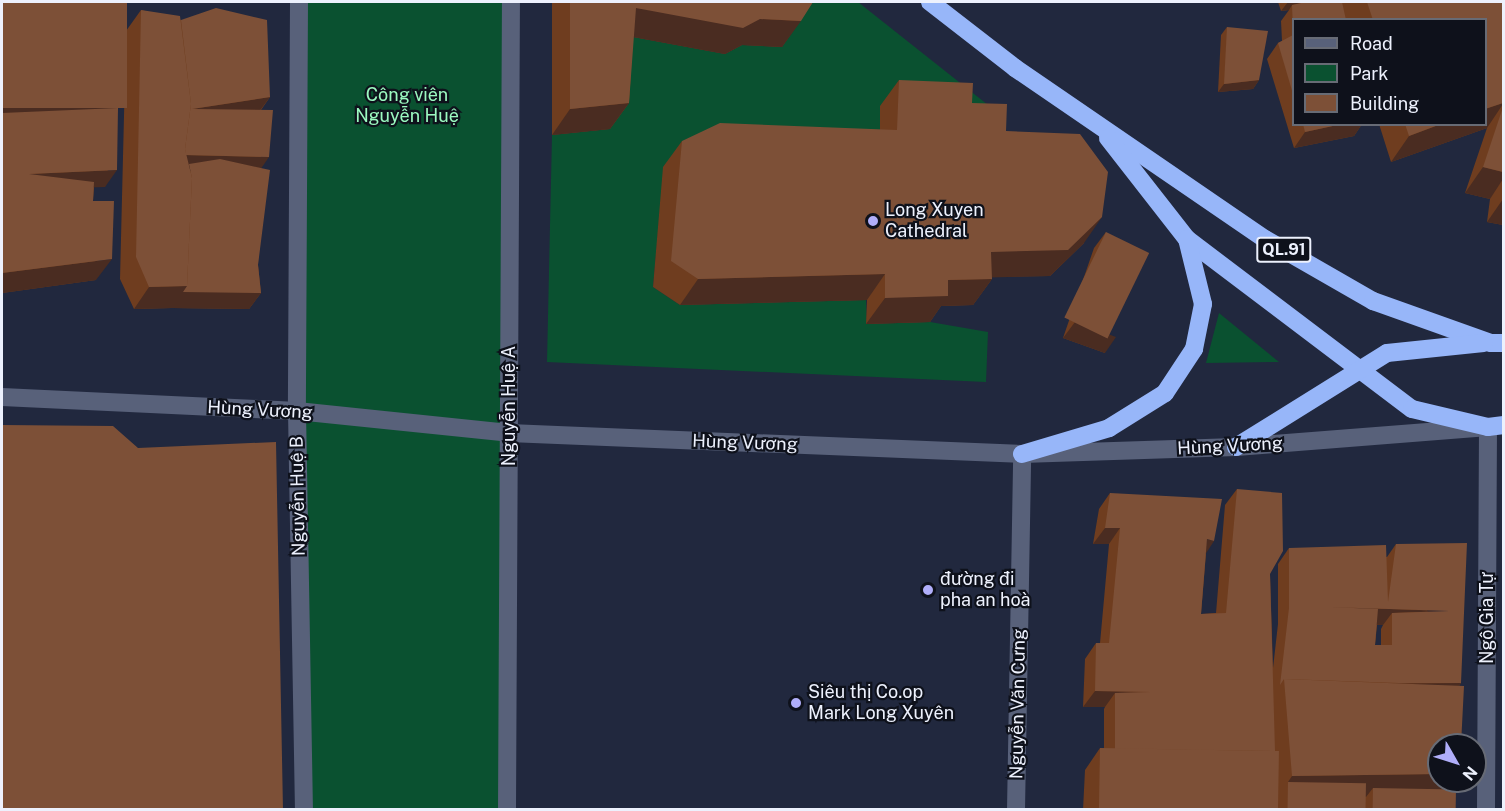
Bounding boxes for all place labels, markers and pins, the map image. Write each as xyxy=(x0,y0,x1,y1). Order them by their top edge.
place label: Long Xuyen Cathedral xyxy=(885,200,984,242)
marker: Long Xuyen Cathedral xyxy=(866,214,880,228)
place label: đường đi pha an hoà xyxy=(940,569,1030,612)
marker: đường đi pha an hoà xyxy=(921,583,935,597)
place label: Siêu thị Co.op Mark Long Xuyên xyxy=(808,682,954,724)
marker: Siêu thị Co.op Mark Long Xuyên xyxy=(789,696,803,710)

